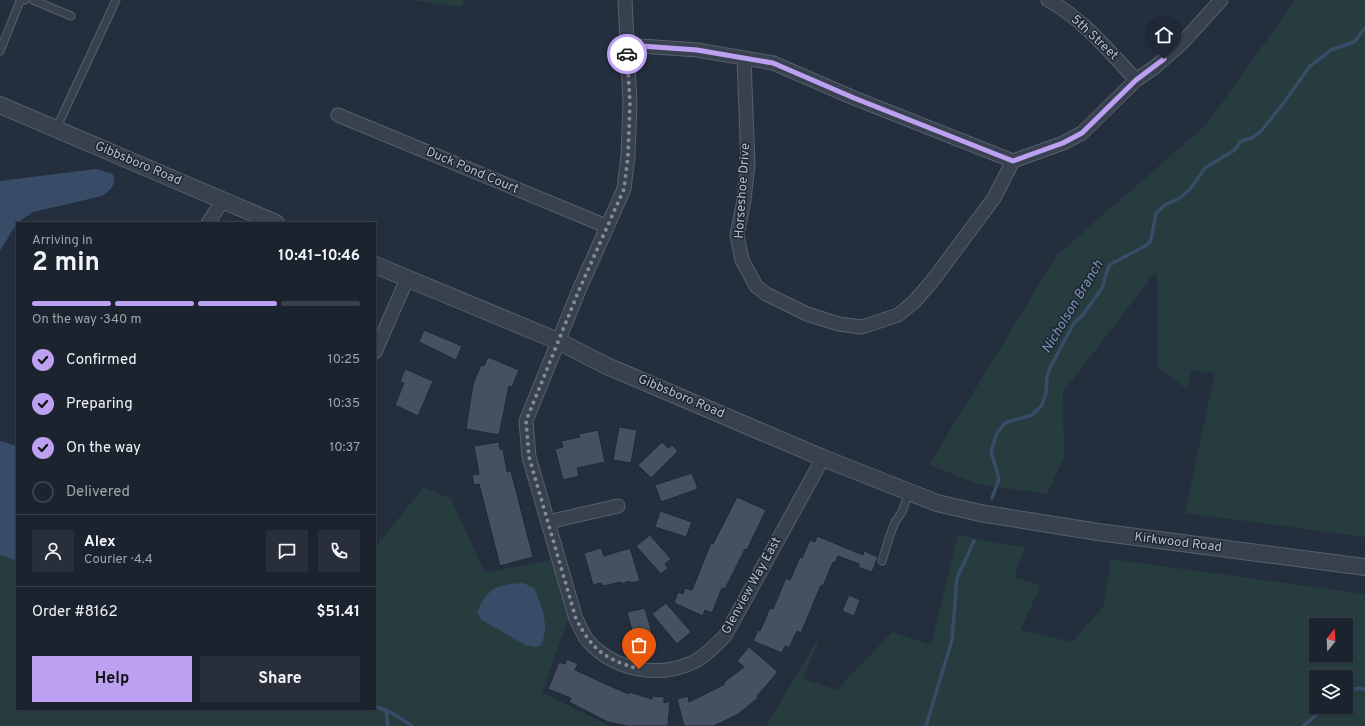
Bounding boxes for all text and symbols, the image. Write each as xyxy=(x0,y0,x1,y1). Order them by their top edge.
street label: 5th Street xyxy=(1067,12,1121,64)
pin xyxy=(1147,18,1181,59)
icon: home xyxy=(1153,24,1175,46)
courier xyxy=(607,34,647,74)
icon: car xyxy=(616,43,638,65)
street label: Gibbsboro Road xyxy=(92,139,184,189)
street label: Horseshoe Drive xyxy=(732,143,754,239)
street label: Duck Pond Court xyxy=(423,144,521,198)
text: Arriving in xyxy=(32,233,93,249)
text: 2 min xyxy=(32,247,100,280)
text: 10:41–10:46 xyxy=(278,247,360,266)
water label: Nicholson Branch xyxy=(1039,257,1108,357)
text: On the way · 340 m xyxy=(32,312,141,328)
icon: check xyxy=(32,349,54,371)
text: Confirmed xyxy=(66,351,137,370)
text: 10:25 xyxy=(328,352,360,368)
street label: Gibbsboro Road xyxy=(635,372,727,422)
icon: check xyxy=(32,393,54,415)
text: Preparing xyxy=(66,395,133,414)
text: 10:35 xyxy=(328,396,360,412)
icon: check xyxy=(32,437,54,459)
text: On the way xyxy=(66,439,141,458)
text: 10:37 xyxy=(329,440,360,456)
text: Delivered xyxy=(66,483,130,502)
button: person xyxy=(32,530,74,572)
button: chat xyxy=(266,530,308,572)
button: phone xyxy=(318,530,360,572)
street label: Kirkwood Road xyxy=(1133,530,1223,556)
text: Alex xyxy=(84,533,116,552)
street label: Glenview Way East xyxy=(719,535,785,637)
text: Courier · 4.4 xyxy=(84,552,153,568)
text: Order #8162 xyxy=(32,603,118,622)
text: $51.41 xyxy=(316,603,360,622)
north arrow xyxy=(1309,618,1353,662)
map controls xyxy=(1309,618,1353,714)
pin xyxy=(622,628,656,669)
icon: bag xyxy=(628,634,650,656)
button: Help xyxy=(32,656,192,702)
button: Share xyxy=(200,656,360,702)
button: layers xyxy=(1309,670,1353,714)

